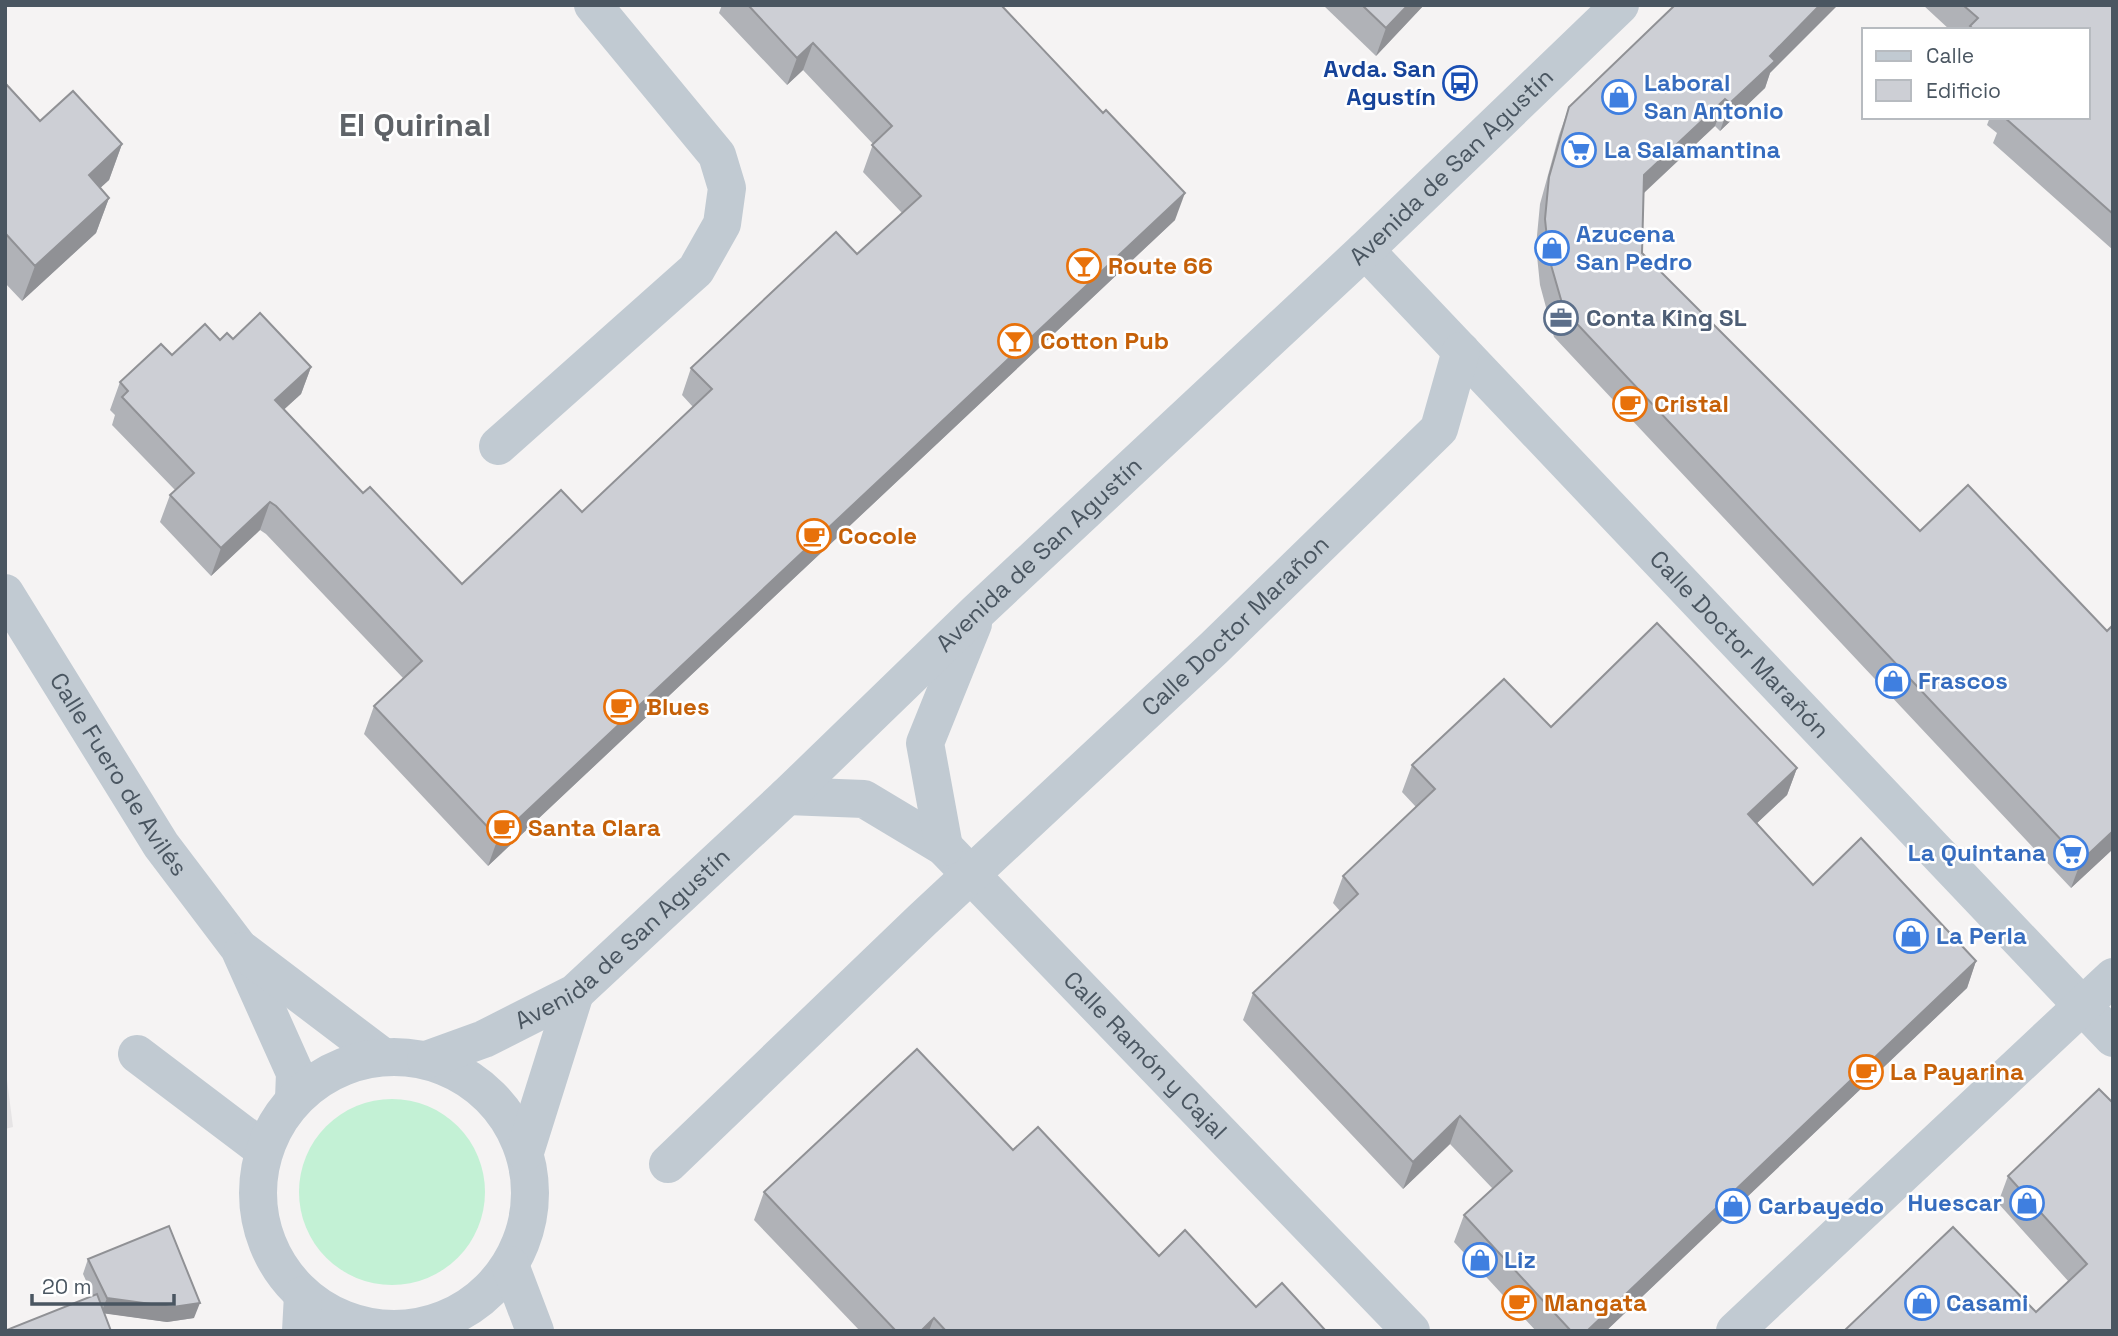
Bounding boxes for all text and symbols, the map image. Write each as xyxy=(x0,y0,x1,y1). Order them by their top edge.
legend xyxy=(1862,28,2090,119)
text: Calle xyxy=(1926,42,1974,69)
place label: Avda. San Agustín xyxy=(1323,53,1436,112)
street label: Avenida de San Agustín xyxy=(1342,61,1560,272)
bus stop icon: Avda. San Agustín xyxy=(1441,64,1479,102)
place label: Laboral San Antonio xyxy=(1644,67,1784,126)
text: Edificio xyxy=(1926,77,2001,104)
shop icon: Laboral San Antonio xyxy=(1600,78,1638,116)
district label: El Quirinal xyxy=(339,105,491,145)
supermarket icon: La Salamantina xyxy=(1560,131,1598,169)
place label: La Salamantina xyxy=(1604,134,1781,165)
place label: Azucena San Pedro xyxy=(1576,218,1692,277)
shop icon: Azucena San Pedro xyxy=(1533,229,1571,267)
bar icon: Route 66 xyxy=(1065,247,1103,285)
place label: Route 66 xyxy=(1108,250,1213,281)
office icon: Conta King SL xyxy=(1542,299,1580,337)
place label: Conta King SL xyxy=(1586,302,1747,333)
bar icon: Cotton Pub xyxy=(996,322,1034,360)
place label: Cotton Pub xyxy=(1040,325,1169,356)
cafe icon: Cristal xyxy=(1611,385,1649,423)
place label: Cristal xyxy=(1654,388,1729,419)
street label: Avenida de San Agustín xyxy=(929,450,1148,659)
cafe icon: Cocole xyxy=(795,517,833,555)
place label: Cocole xyxy=(838,520,917,551)
street label: Calle Doctor Marañon xyxy=(1135,529,1335,723)
street label: Calle Doctor Marañón xyxy=(1643,544,1837,745)
shop icon: Frascos xyxy=(1874,662,1912,700)
place label: Frascos xyxy=(1918,665,2008,696)
street label: Calle Fuero de Avilés xyxy=(43,667,195,882)
cafe icon: Blues xyxy=(602,688,640,726)
place label: Blues xyxy=(646,691,710,722)
cafe icon: Santa Clara xyxy=(485,809,523,847)
place label: Santa Clara xyxy=(528,812,661,843)
supermarket icon: La Quintana xyxy=(2052,834,2090,872)
place label: La Quintana xyxy=(1908,837,2046,868)
street label: Avenida de San Agustín xyxy=(509,841,736,1036)
shop icon: La Perla xyxy=(1892,917,1930,955)
place label: La Perla xyxy=(1936,920,2027,951)
street label: Calle Ramón y Cajal xyxy=(1057,964,1234,1146)
cafe icon: La Payarina xyxy=(1847,1053,1885,1091)
place label: La Payarina xyxy=(1890,1056,2024,1087)
shop icon: Huescar xyxy=(2008,1184,2046,1222)
shop icon: Carbayedo xyxy=(1714,1187,1752,1225)
place label: Huescar xyxy=(1908,1187,2002,1218)
place label: Carbayedo xyxy=(1758,1190,1884,1221)
shop icon: Liz xyxy=(1461,1241,1499,1279)
place label: Liz xyxy=(1504,1244,1536,1275)
scale bar xyxy=(32,1262,173,1306)
text: 20 m xyxy=(42,1273,92,1300)
cafe icon: Mangata xyxy=(1500,1284,1538,1322)
shop icon: Casami xyxy=(1903,1284,1941,1322)
place label: Mangata xyxy=(1544,1287,1647,1318)
place label: Casami xyxy=(1946,1287,2028,1318)

